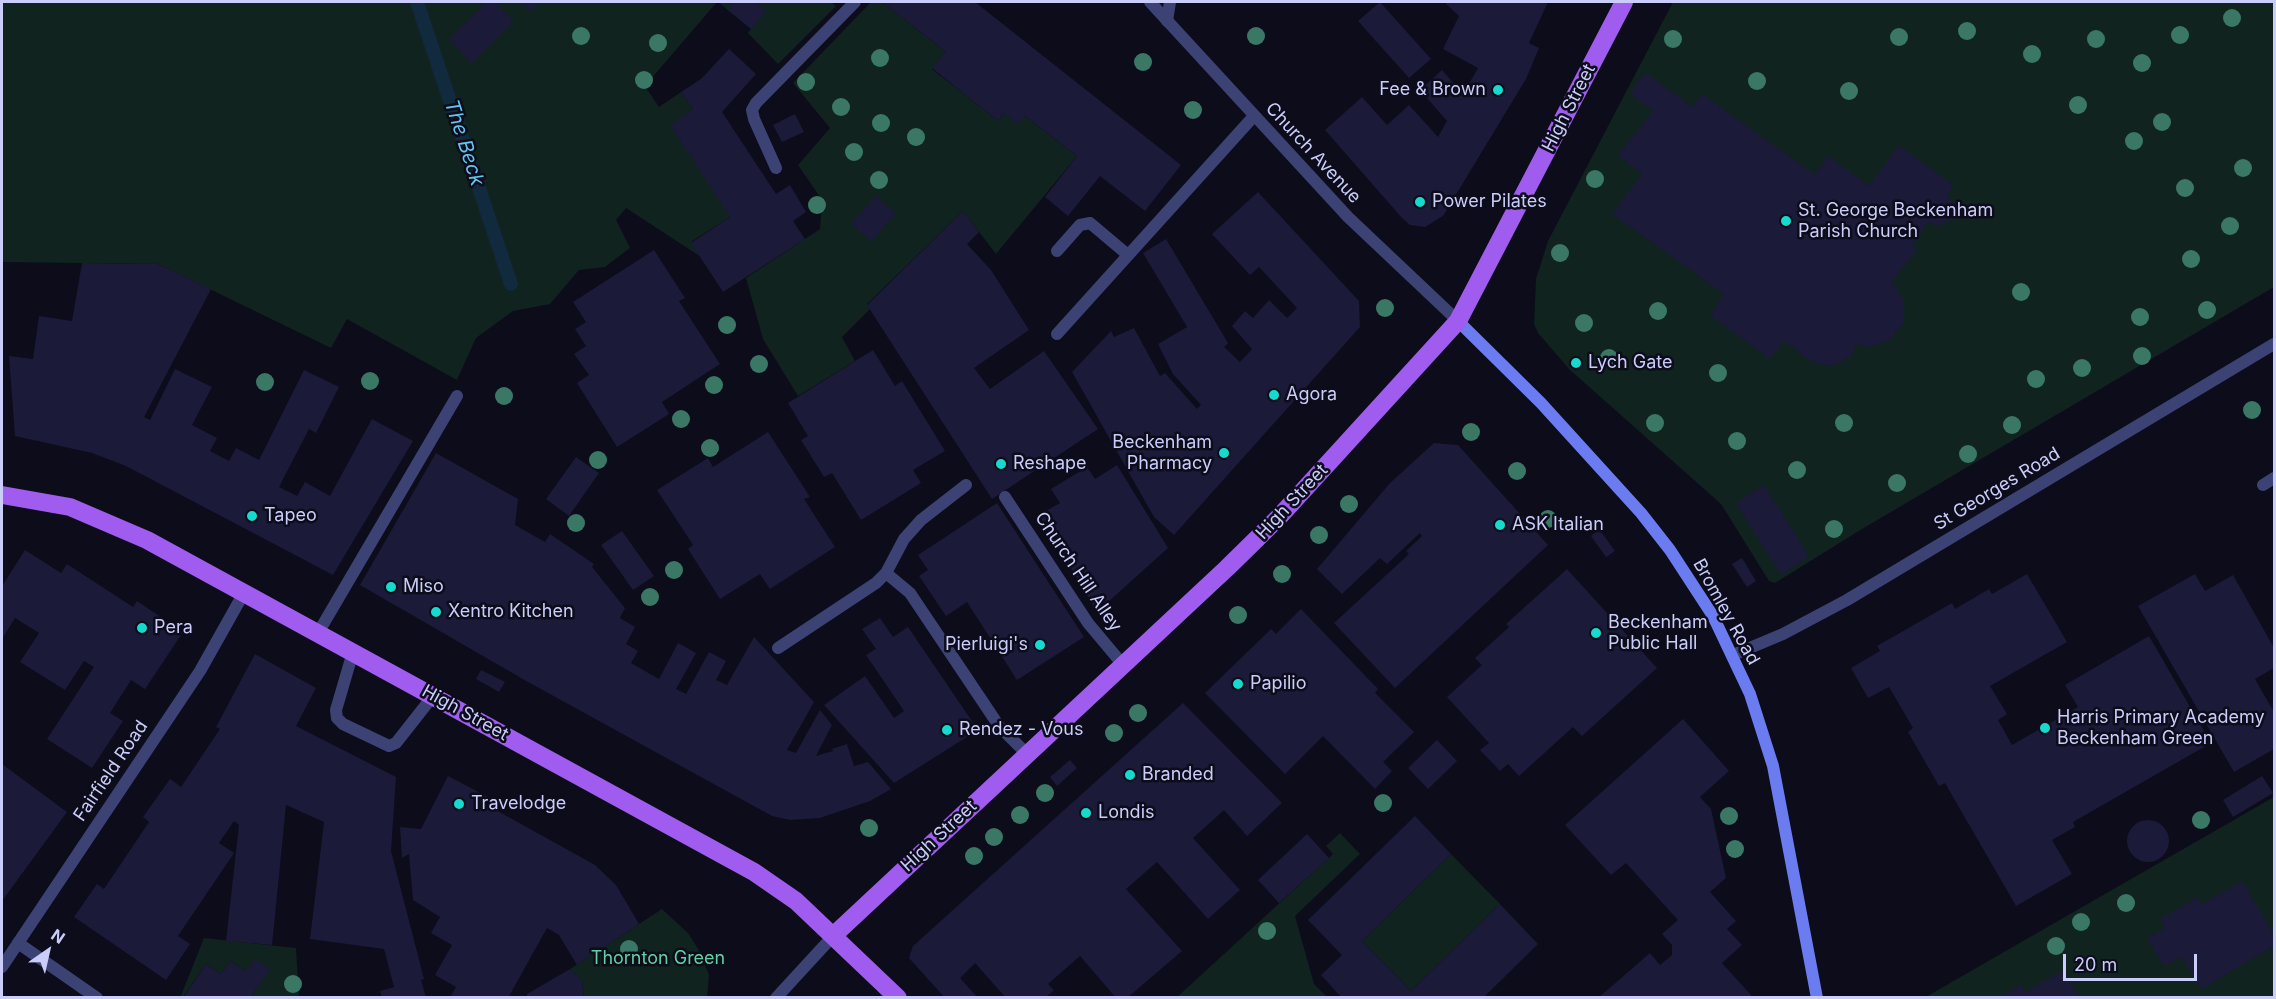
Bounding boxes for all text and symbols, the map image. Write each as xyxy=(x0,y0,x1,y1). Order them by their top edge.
street label: High Street xyxy=(1538,61,1600,155)
place label: Fee & Brown xyxy=(1379,79,1486,101)
marker: Fee & Brown xyxy=(1491,83,1505,97)
water label: The Beck xyxy=(439,97,489,189)
street label: Church Avenue xyxy=(1261,98,1365,208)
place label: Power Pilates xyxy=(1432,191,1547,213)
marker: Power Pilates xyxy=(1413,195,1427,209)
place label: St. George Beckenham Parish Church xyxy=(1798,200,1993,242)
marker: St. George Beckenham Parish Church xyxy=(1779,214,1793,228)
place label: Lych Gate xyxy=(1588,352,1672,374)
marker: Lych Gate xyxy=(1569,356,1583,370)
place label: Agora xyxy=(1286,384,1337,406)
marker: Agora xyxy=(1267,388,1281,402)
place label: Beckenham Pharmacy xyxy=(1112,432,1212,474)
street label: St Georges Road xyxy=(1930,443,2064,535)
marker: Beckenham Pharmacy xyxy=(1217,446,1231,460)
place label: Reshape xyxy=(1013,453,1087,475)
marker: Reshape xyxy=(994,457,1008,471)
street label: High Street xyxy=(1252,460,1332,544)
place label: Tapeo xyxy=(264,505,317,527)
street label: Church Hill Alley xyxy=(1030,508,1126,636)
marker: Tapeo xyxy=(245,509,259,523)
place label: ASK Italian xyxy=(1512,514,1604,536)
marker: ASK Italian xyxy=(1493,518,1507,532)
street label: Bromley Road xyxy=(1688,555,1764,669)
place label: Miso xyxy=(403,576,444,598)
marker: Miso xyxy=(384,580,398,594)
place label: Xentro Kitchen xyxy=(448,601,574,623)
marker: Xentro Kitchen xyxy=(429,605,443,619)
place label: Beckenham Public Hall xyxy=(1608,612,1708,654)
place label: Pera xyxy=(154,617,193,639)
marker: Pera xyxy=(135,621,149,635)
marker: Beckenham Public Hall xyxy=(1589,626,1603,640)
place label: Pierluigi's xyxy=(945,634,1028,656)
marker: Pierluigi's xyxy=(1033,638,1047,652)
place label: Papilio xyxy=(1250,673,1306,695)
marker: Papilio xyxy=(1231,677,1245,691)
street label: High Street xyxy=(418,680,512,746)
place label: Harris Primary Academy Beckenham Green xyxy=(2057,707,2265,750)
street label: Fairfield Road xyxy=(69,716,153,826)
place label: Rendez - Vous xyxy=(959,719,1083,741)
marker: Harris Primary Academy Beckenham Green xyxy=(2038,721,2052,735)
marker: Rendez - Vous xyxy=(940,723,954,737)
place label: Branded xyxy=(1142,764,1214,786)
marker: Branded xyxy=(1123,768,1137,782)
place label: Travelodge xyxy=(471,793,566,815)
street label: High Street xyxy=(897,796,981,876)
marker: Travelodge xyxy=(452,797,466,811)
place label: Londis xyxy=(1098,802,1154,824)
marker: Londis xyxy=(1079,806,1093,820)
north arrow xyxy=(18,921,78,981)
text: N xyxy=(47,924,69,948)
scale bar xyxy=(2066,942,2200,980)
park label: Thornton Green xyxy=(591,948,725,970)
text: 20 m xyxy=(2074,954,2117,975)

